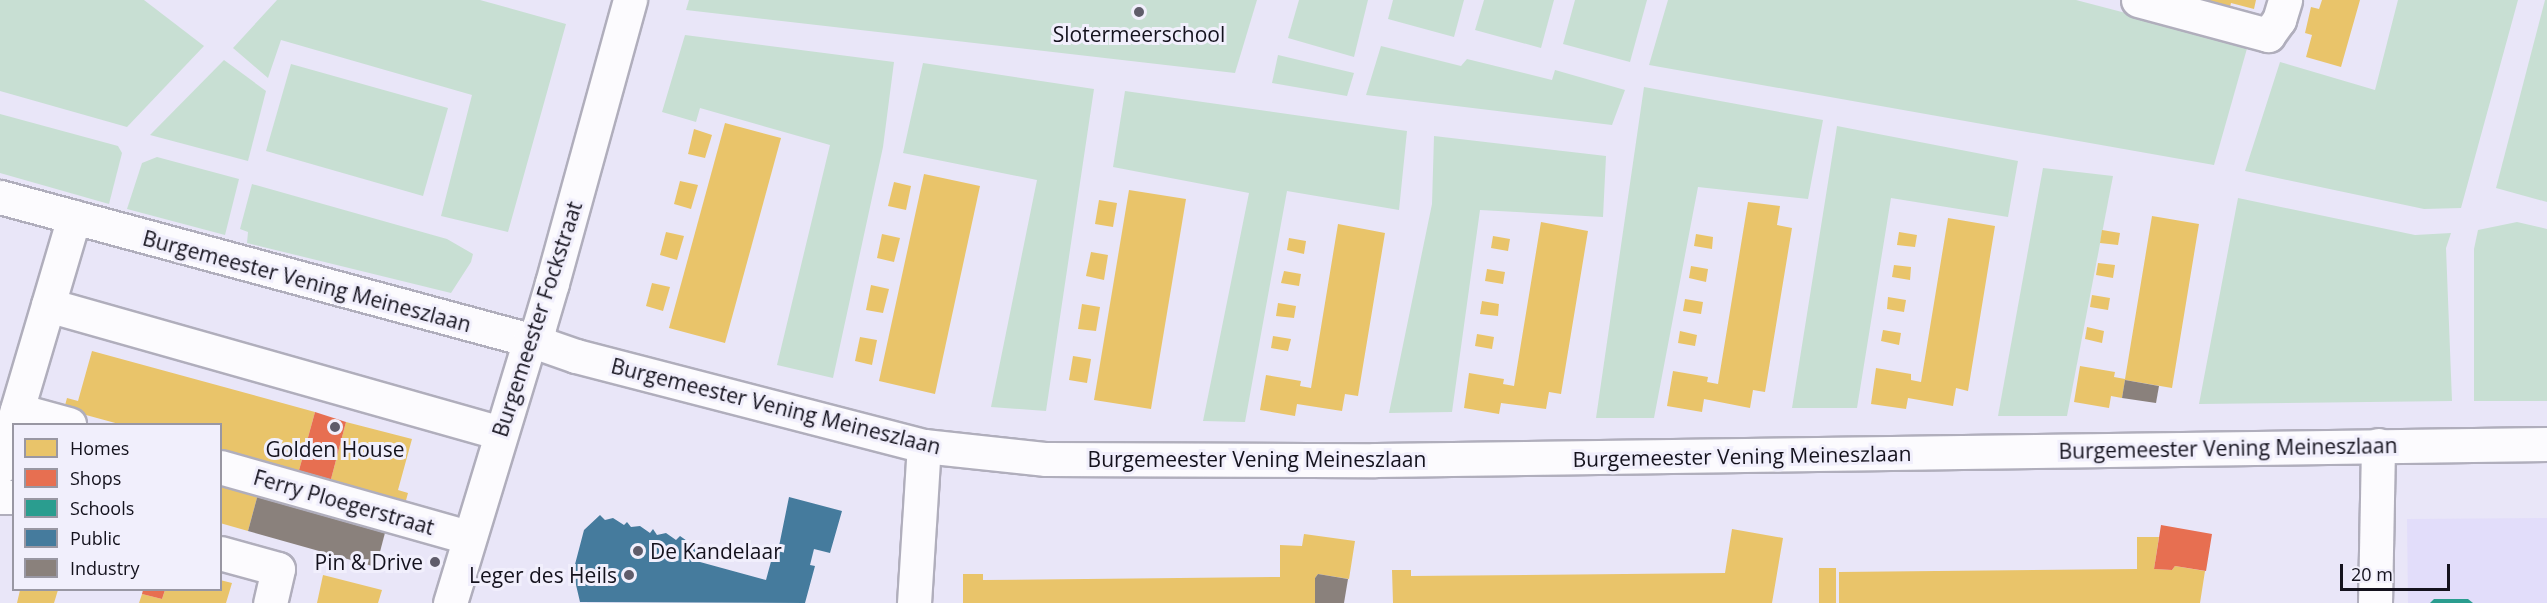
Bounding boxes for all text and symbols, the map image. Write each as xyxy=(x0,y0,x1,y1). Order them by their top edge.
marker: Slotermeerschool xyxy=(1132,5,1146,19)
place label: Slotermeerschool xyxy=(1053,21,1225,47)
street label: Burgemeester Fockstraat xyxy=(487,198,587,440)
street label: Burgemeester Vening Meineszlaan xyxy=(140,225,474,337)
street label: Burgemeester Vening Meineszlaan xyxy=(609,353,943,459)
marker: Golden House xyxy=(328,420,342,434)
legend xyxy=(12,423,222,591)
street label: Burgemeester Vening Meineszlaan xyxy=(2058,432,2398,464)
text: Homes xyxy=(70,436,129,460)
place label: Golden House xyxy=(266,436,404,462)
street label: Burgemeester Vening Meineszlaan xyxy=(1572,440,1912,472)
street label: Burgemeester Vening Meineszlaan xyxy=(1088,446,1426,472)
street label: Ferry Ploegerstraat xyxy=(251,464,437,540)
text: Shops xyxy=(70,466,121,490)
text: Schools xyxy=(70,496,134,520)
text: Public xyxy=(70,526,121,550)
place label: De Kandelaar xyxy=(650,538,782,564)
marker: De Kandelaar xyxy=(631,544,645,558)
place label: Pin & Drive xyxy=(315,549,423,575)
scale bar xyxy=(2343,552,2452,590)
marker: Pin & Drive xyxy=(428,555,442,569)
text: Industry xyxy=(70,556,140,580)
place label: Leger des Heils xyxy=(469,562,617,588)
text: 20 m xyxy=(2351,562,2393,586)
marker: Leger des Heils xyxy=(622,568,636,582)

